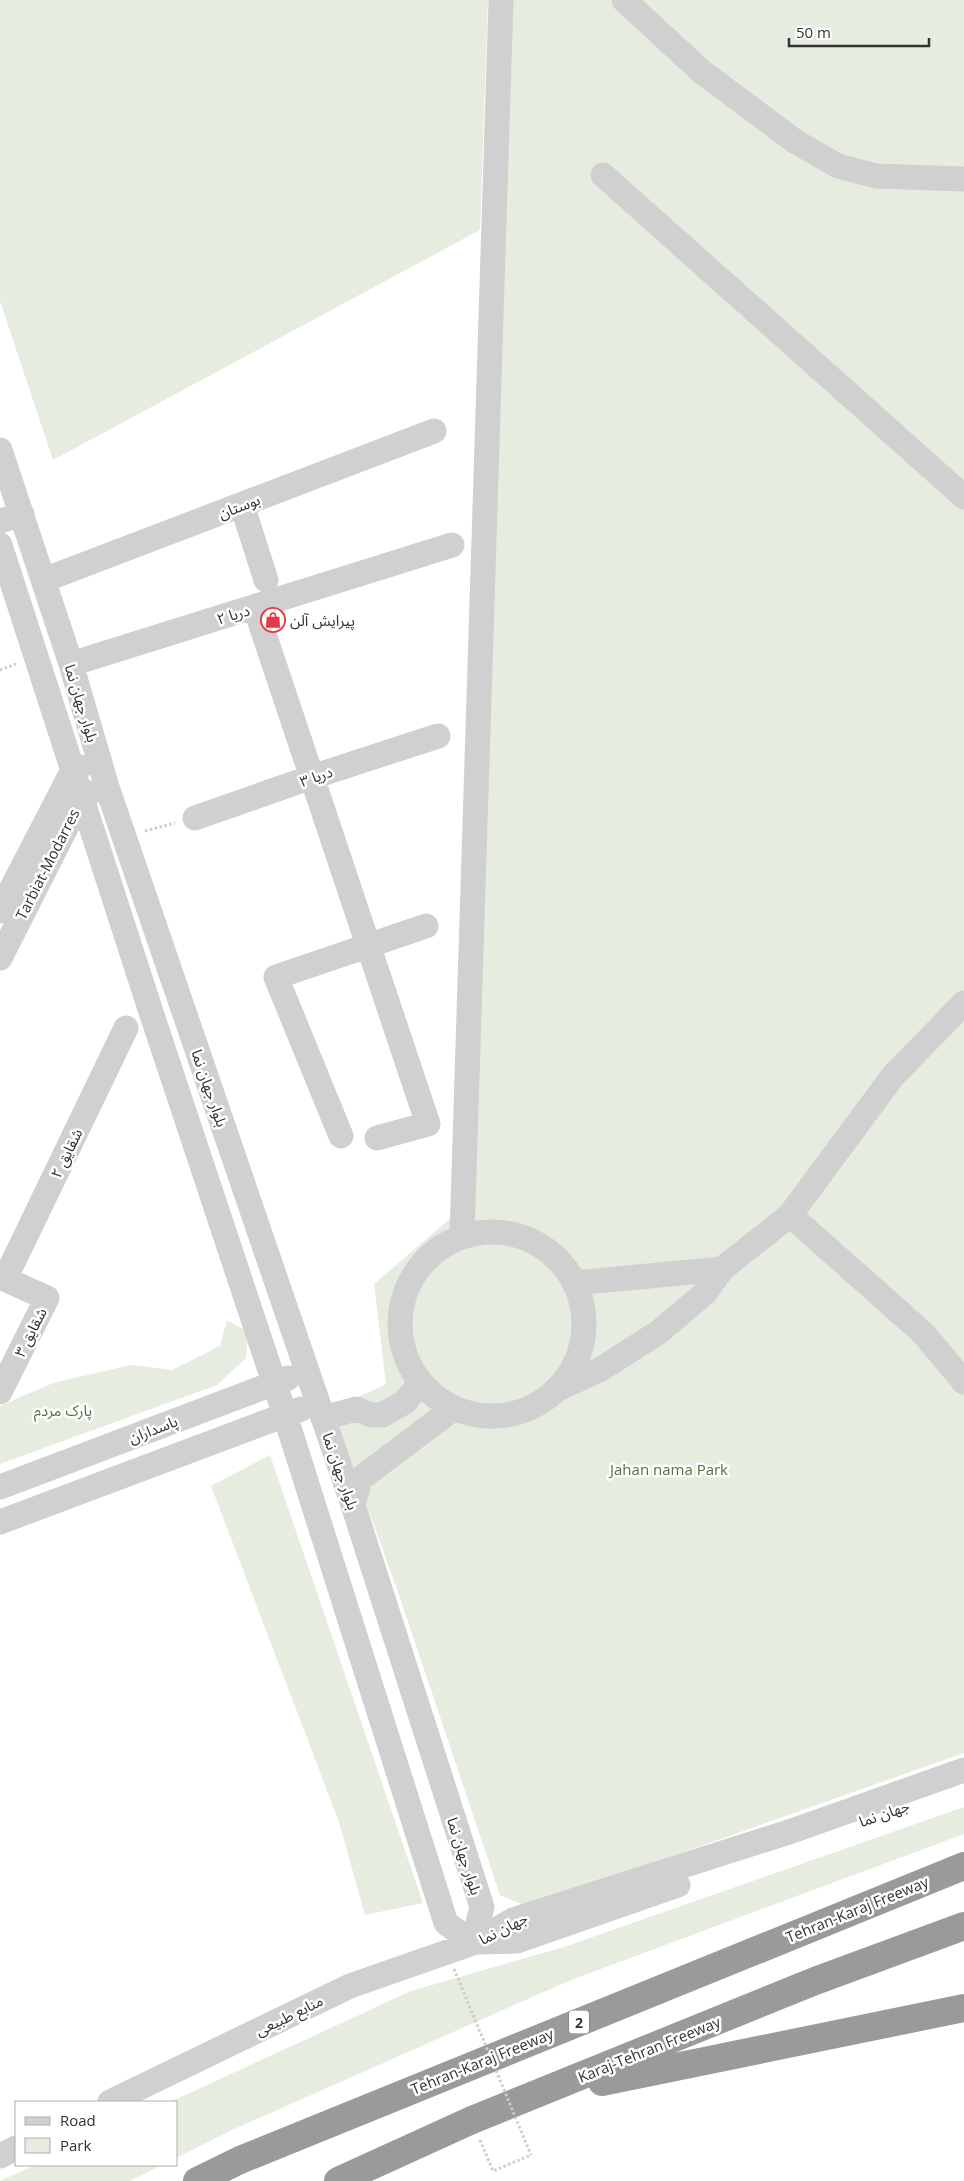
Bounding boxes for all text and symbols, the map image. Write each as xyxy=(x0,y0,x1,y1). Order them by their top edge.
scale bar xyxy=(789,15,929,47)
text: 50 m xyxy=(796,22,831,42)
street label: بوستان xyxy=(215,489,263,523)
street label: دریا ۲ xyxy=(214,600,252,628)
shop icon: پیرایش آلن xyxy=(260,607,286,633)
place label: پیرایش آلن xyxy=(290,610,355,631)
street label: بلوار جهان نما xyxy=(61,662,103,744)
street label: دریا ۳ xyxy=(297,761,335,791)
street label: Tarbiat-Modarres xyxy=(10,805,84,923)
street label: بلوار جهان نما xyxy=(187,1047,233,1129)
street label: شقایق ۲ xyxy=(45,1125,88,1181)
street label: شقایق ۳ xyxy=(9,1304,52,1360)
park label: پارک مردم xyxy=(34,1400,92,1422)
street label: پاسداران xyxy=(126,1411,181,1449)
street label: بلوار جهان نما xyxy=(318,1430,364,1512)
park label: Jahan nama Park xyxy=(608,1459,728,1479)
street label: جهان نما xyxy=(856,1795,912,1831)
street label: بلوار جهان نما xyxy=(443,1815,487,1897)
street label: Tehran-Karaj Freeway xyxy=(783,1871,932,1947)
street label: جهان نما xyxy=(475,1907,531,1949)
street label: منابع طبیعی xyxy=(252,1990,328,2043)
road number: 2 xyxy=(569,2010,589,2034)
street label: Karaj-Tehran Freeway xyxy=(575,2011,724,2087)
street label: Tehran-Karaj Freeway xyxy=(408,2023,557,2099)
legend xyxy=(15,2101,178,2166)
text: Road xyxy=(60,2110,96,2130)
text: Park xyxy=(60,2135,91,2155)

